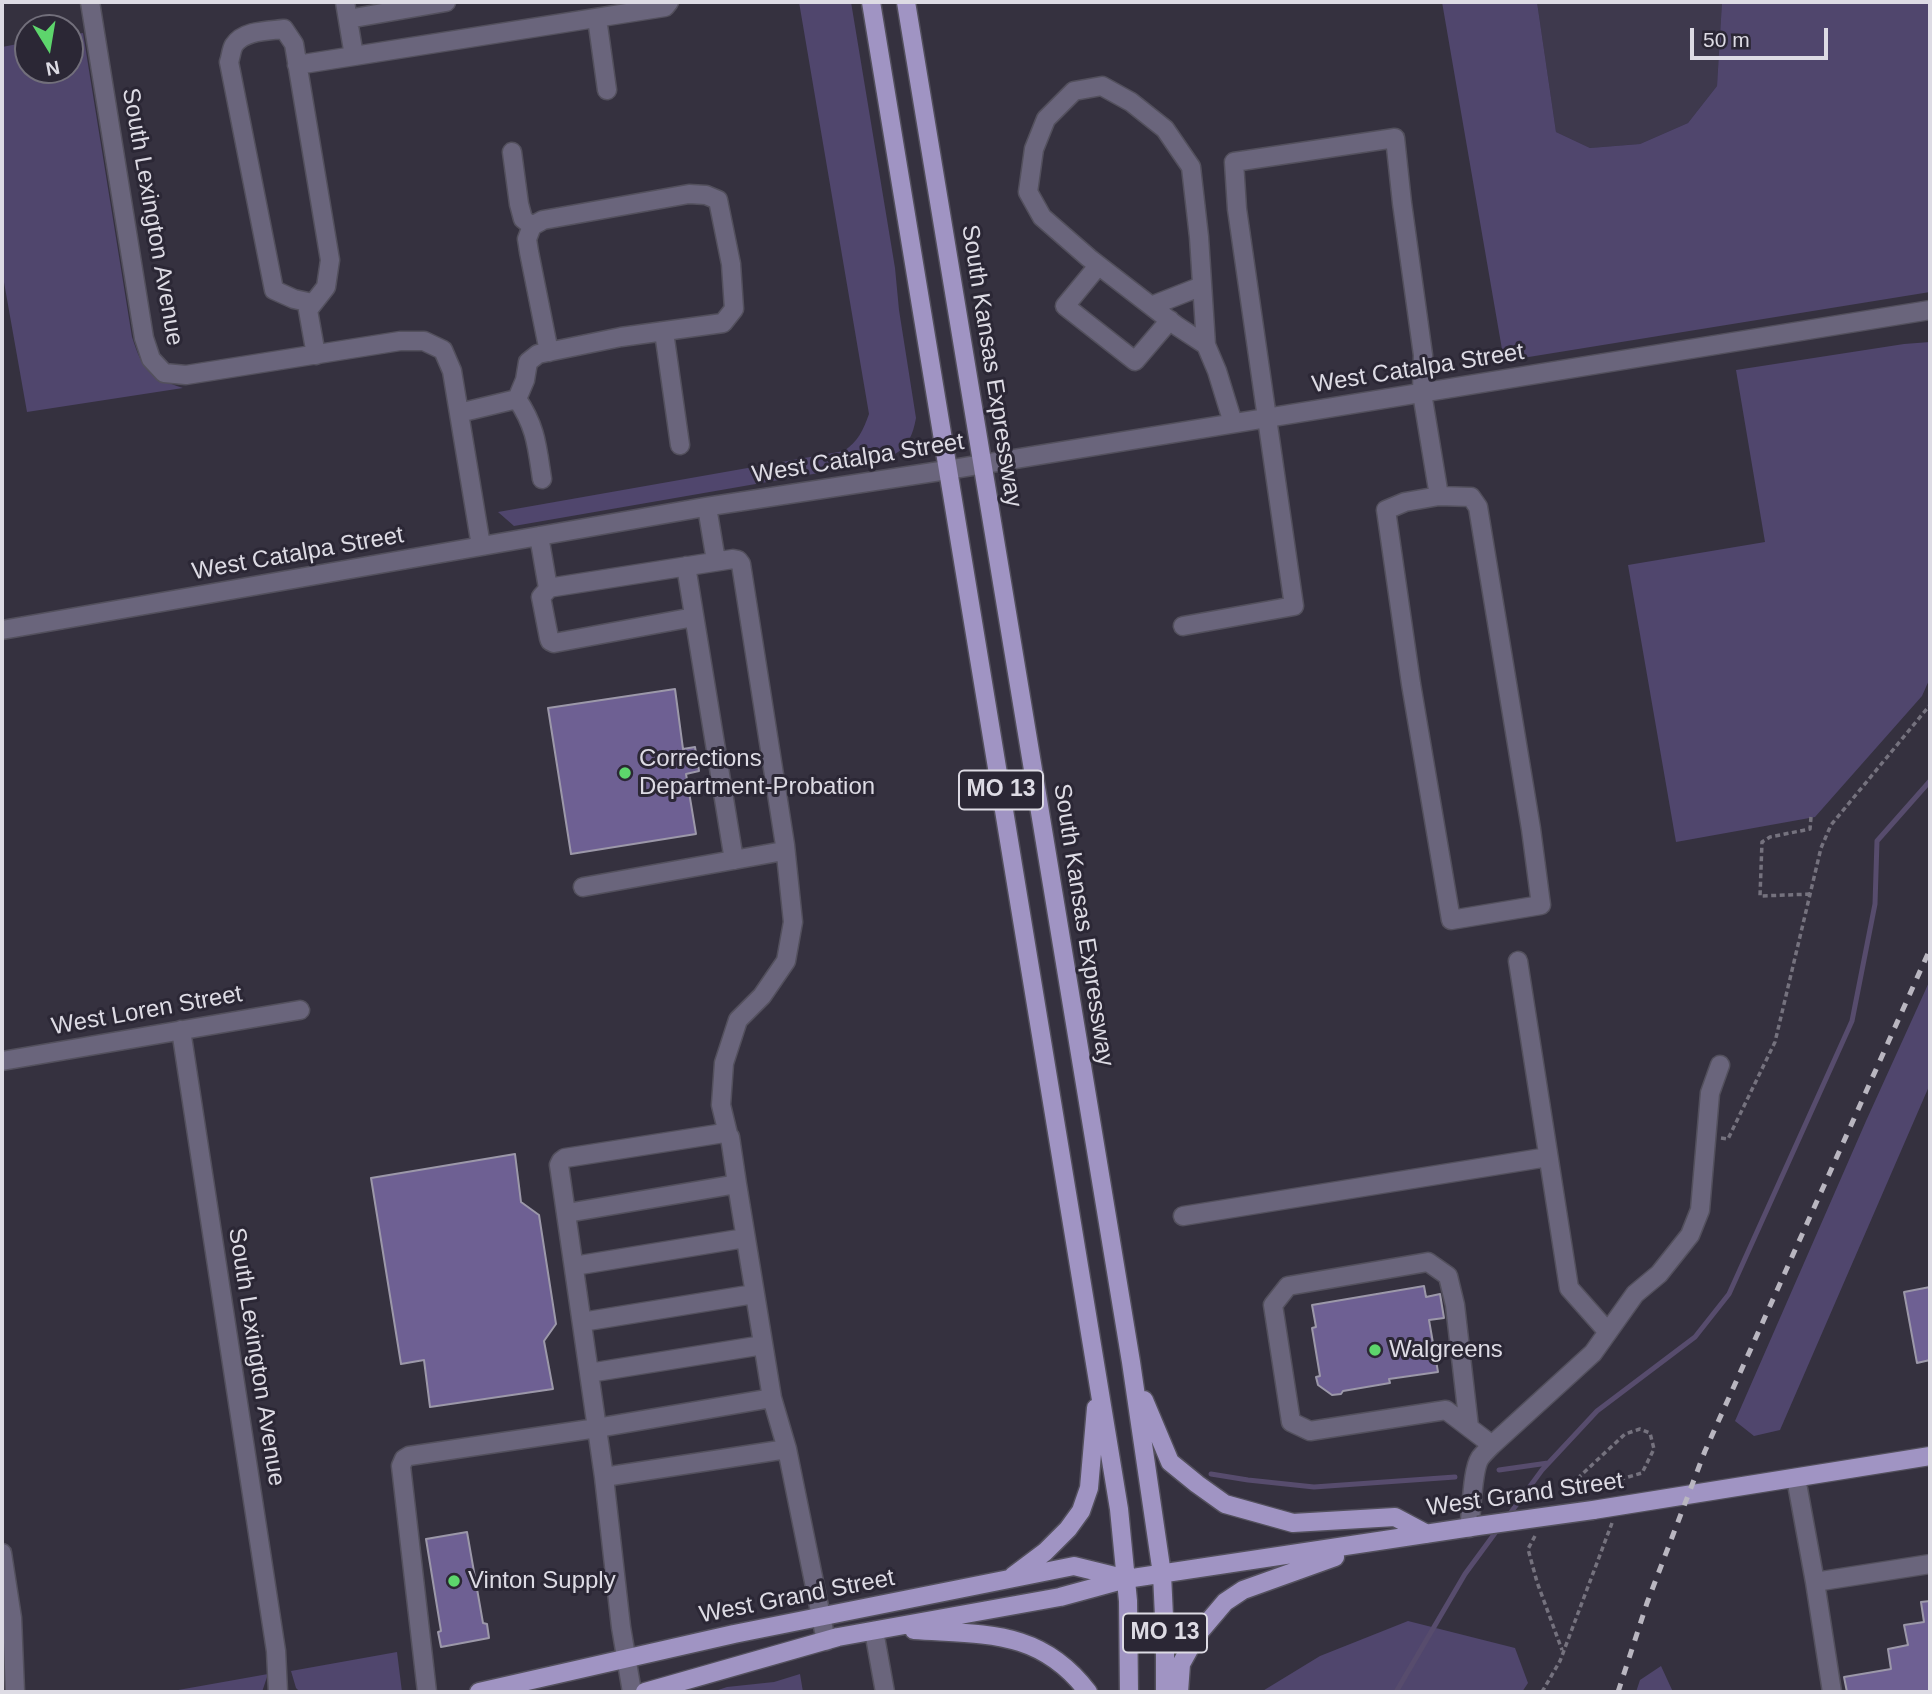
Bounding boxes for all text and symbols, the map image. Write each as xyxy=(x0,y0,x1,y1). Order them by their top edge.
north arrow xyxy=(14,14,84,84)
scale bar xyxy=(1694,14,1832,58)
text: 50 m xyxy=(1703,28,1750,51)
text: N xyxy=(44,57,61,80)
street label: South Lexington Avenue xyxy=(115,86,189,348)
street label: South Kansas Expressway xyxy=(954,223,1028,509)
street label: West Catalpa Street xyxy=(1310,338,1526,400)
street label: West Catalpa Street xyxy=(750,428,966,490)
street label: West Catalpa Street xyxy=(190,521,406,587)
place label: Corrections Department-Probation xyxy=(639,745,875,801)
marker: Corrections Department-Probation xyxy=(617,765,633,781)
road number: MO 13 xyxy=(959,770,1043,810)
street label: South Kansas Expressway xyxy=(1046,782,1120,1068)
street label: West Loren Street xyxy=(49,980,245,1042)
street label: South Lexington Avenue xyxy=(221,1226,291,1488)
place label: Walgreens xyxy=(1389,1336,1503,1364)
marker: Walgreens xyxy=(1367,1342,1383,1358)
street label: West Grand Street xyxy=(1425,1467,1625,1523)
street label: West Grand Street xyxy=(697,1564,897,1630)
place label: Vinton Supply xyxy=(468,1567,616,1595)
marker: Vinton Supply xyxy=(446,1573,462,1589)
road number: MO 13 xyxy=(1123,1614,1207,1652)

